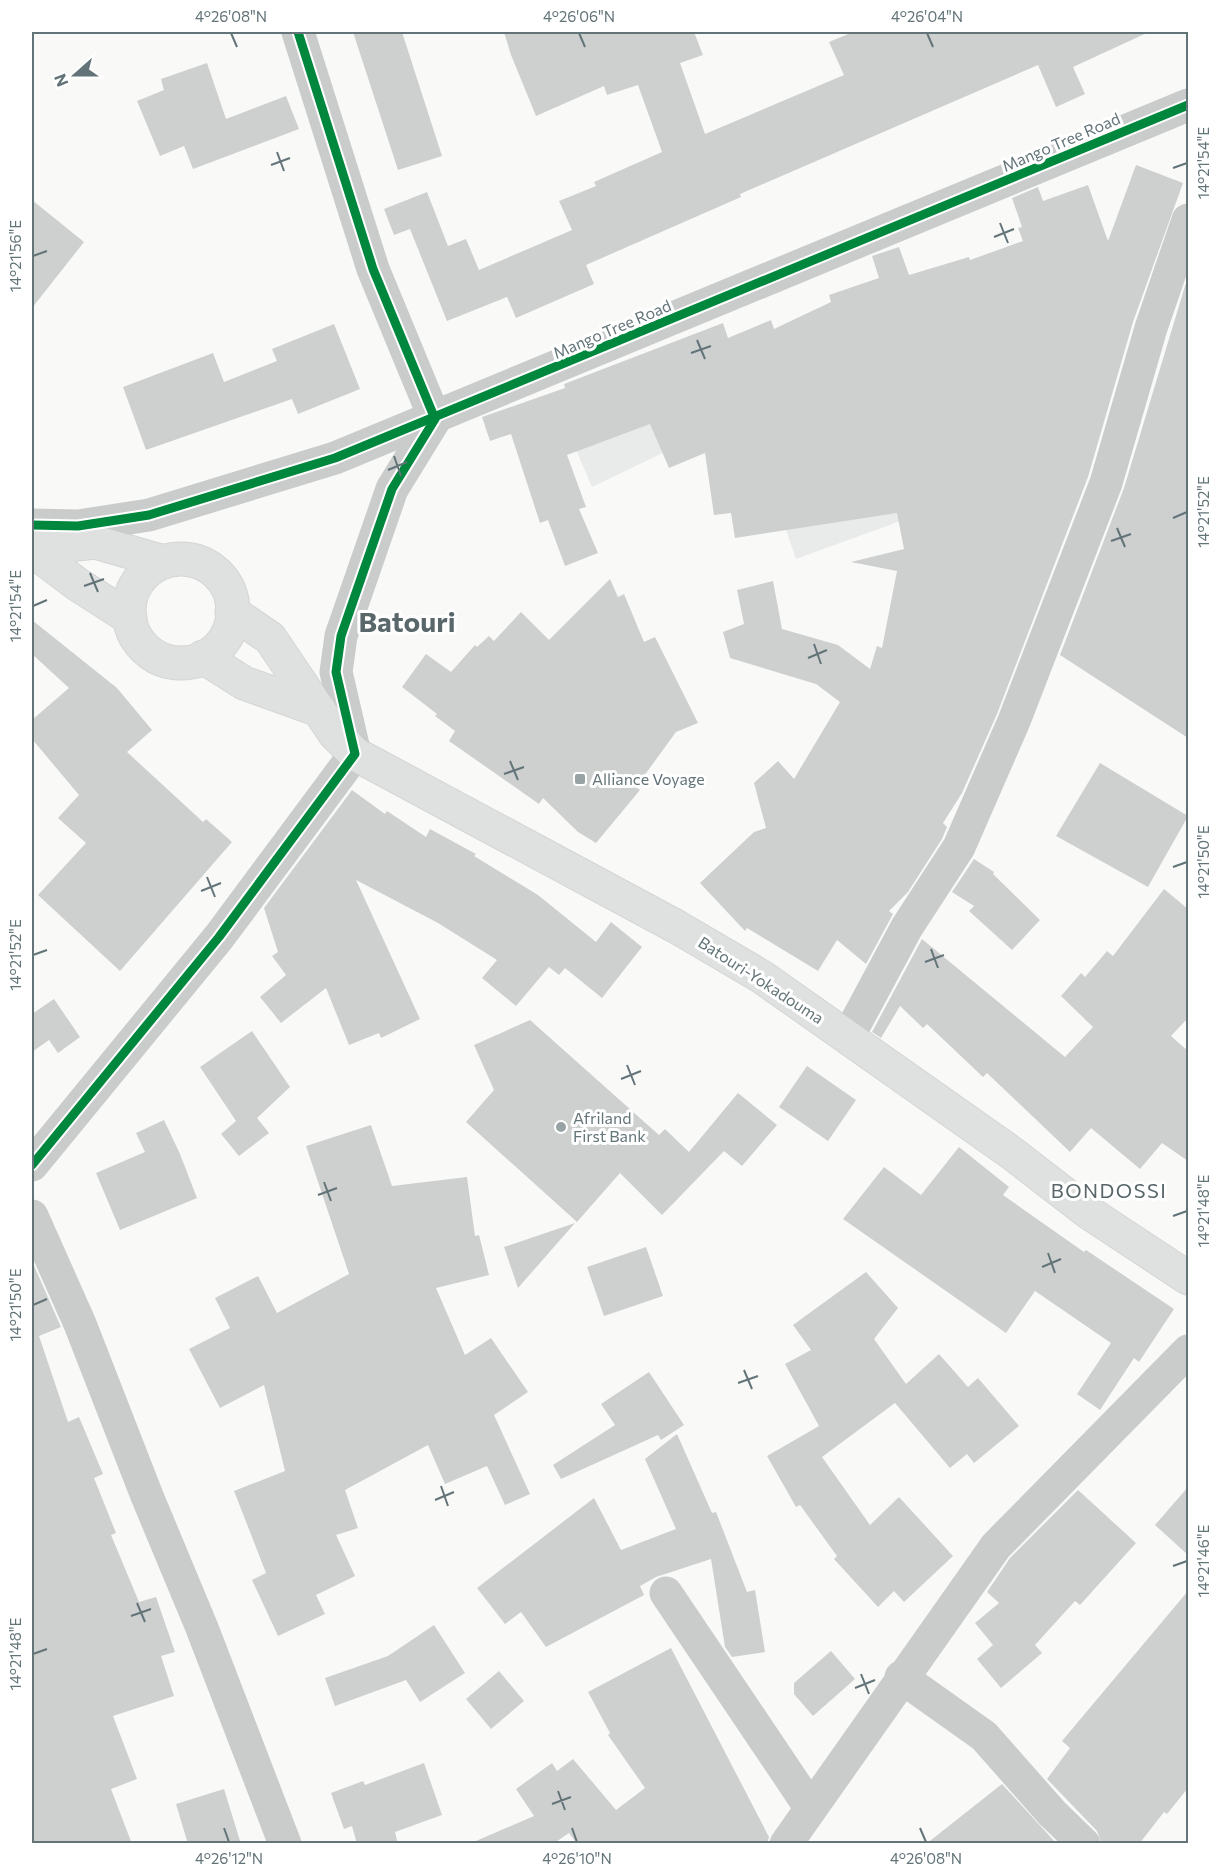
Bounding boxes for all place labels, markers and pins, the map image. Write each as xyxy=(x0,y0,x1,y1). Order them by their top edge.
place label: Alliance Voyage xyxy=(592,769,705,788)
marker: Alliance Voyage xyxy=(573,772,587,786)
place label: Afriland First Bank xyxy=(573,1108,646,1145)
marker: Afriland First Bank xyxy=(554,1120,568,1134)

